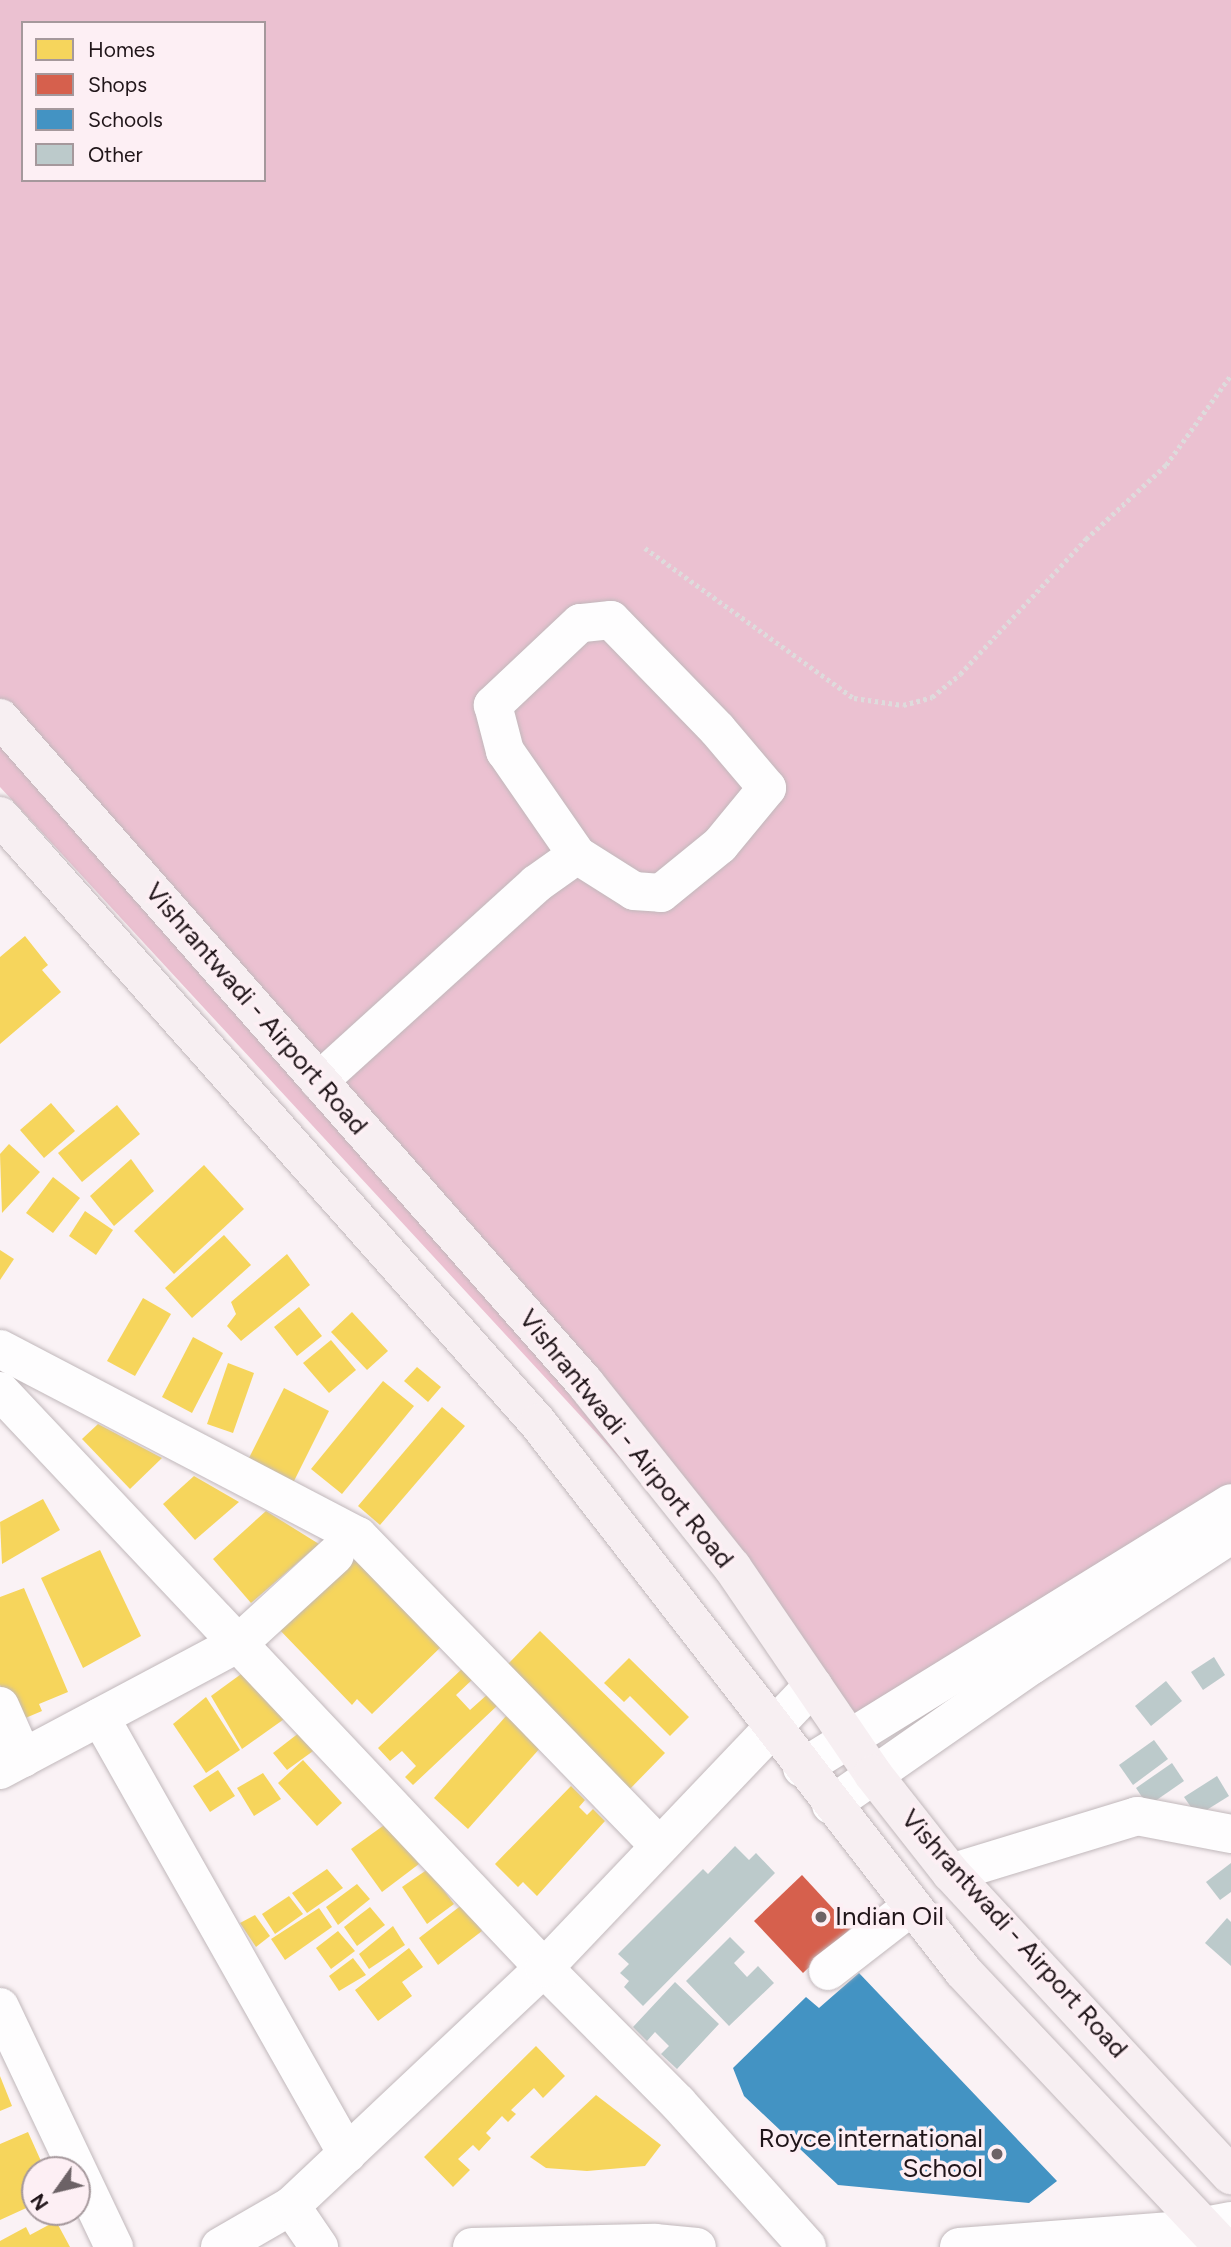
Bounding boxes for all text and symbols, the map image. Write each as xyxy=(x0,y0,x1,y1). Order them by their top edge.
legend xyxy=(21,21,266,182)
text: Homes xyxy=(88,37,155,62)
text: Shops xyxy=(88,72,147,97)
text: Schools xyxy=(88,107,163,132)
text: Other xyxy=(88,142,143,167)
street label: Vishrantwadi - Airport Road xyxy=(138,877,374,1141)
street label: Vishrantwadi - Airport Road xyxy=(512,1304,740,1574)
street label: Vishrantwadi - Airport Road xyxy=(894,1804,1134,2064)
place label: Indian Oil xyxy=(835,1901,944,1933)
marker: Indian Oil xyxy=(813,1909,829,1925)
place label: Royce international School xyxy=(758,2123,983,2184)
marker: Royce international School xyxy=(989,2146,1005,2162)
north arrow xyxy=(21,2156,91,2226)
text: N xyxy=(26,2189,53,2214)

